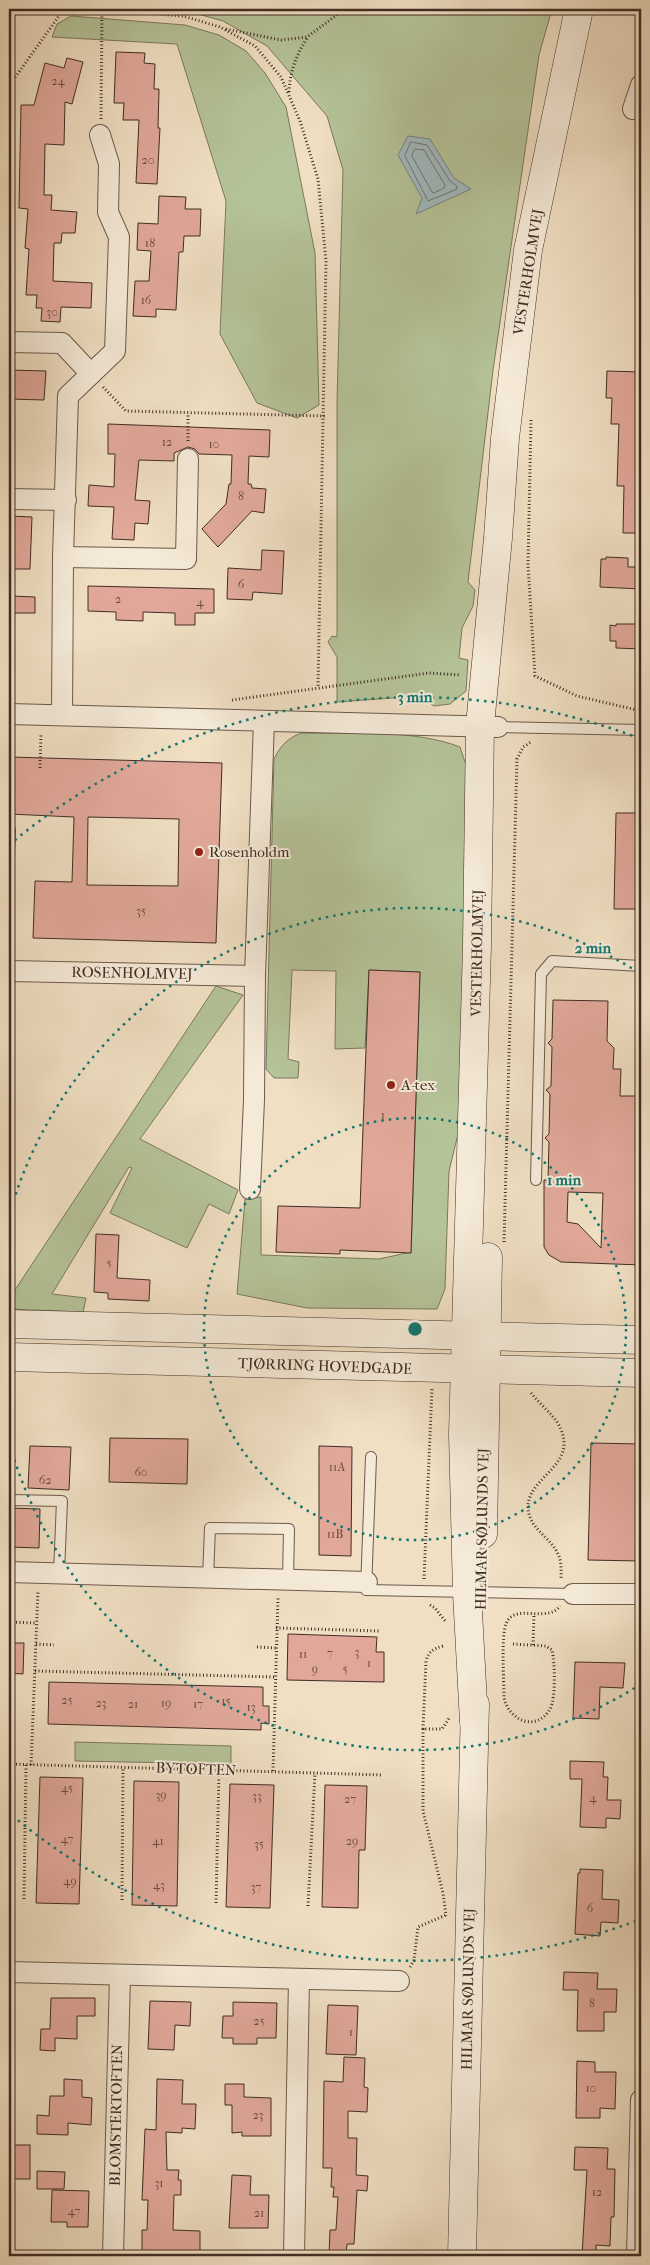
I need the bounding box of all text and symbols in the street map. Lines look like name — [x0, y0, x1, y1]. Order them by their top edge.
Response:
house number: 24 — [51, 74, 66, 88]
house number: 20 — [142, 153, 154, 167]
street label: VESTERHOLMVEJ — [509, 207, 547, 337]
house number: 18 — [145, 236, 155, 250]
house number: 16 — [141, 293, 152, 307]
house number: 30 — [46, 305, 58, 319]
house number: 12 — [162, 435, 172, 449]
house number: 10 — [209, 437, 219, 451]
house number: 8 — [238, 489, 244, 503]
house number: 6 — [238, 577, 245, 591]
house number: 2 — [115, 592, 121, 606]
house number: 4 — [196, 595, 204, 609]
text: 3 min — [398, 688, 433, 706]
place label: Rosenholdm — [209, 843, 290, 861]
marker: Rosenholdm — [193, 846, 205, 858]
street label: VESTERHOLMVEJ — [467, 889, 487, 1018]
house number: 35 — [136, 904, 146, 918]
text: 2 min — [575, 939, 612, 957]
street label: ROSENHOLMVEJ — [71, 963, 193, 983]
place label: A-tex — [400, 1076, 435, 1094]
marker: A-tex — [385, 1079, 397, 1091]
house number: 1 — [381, 1108, 385, 1122]
text: 1 min — [547, 1171, 581, 1189]
house number: 5 — [106, 1256, 112, 1270]
centre of rings — [406, 1320, 424, 1338]
street label: TJØRRING HOVEDGADE — [238, 1354, 412, 1378]
street label: HILMAR SØLUNDS VEJ — [472, 1447, 492, 1610]
house number: 11A — [329, 1460, 345, 1474]
house number: 60 — [134, 1465, 148, 1479]
house number: 62 — [39, 1473, 51, 1487]
house number: 11B — [327, 1527, 343, 1541]
house number: 3 — [355, 1645, 360, 1659]
house number: 7 — [327, 1646, 333, 1660]
house number: 11 — [299, 1647, 307, 1661]
house number: 1 — [367, 1656, 371, 1670]
house number: 9 — [312, 1662, 318, 1676]
house number: 5 — [342, 1662, 348, 1676]
house number: 25 — [61, 1693, 73, 1707]
house number: 15 — [221, 1694, 231, 1708]
house number: 23 — [95, 1696, 107, 1710]
house number: 19 — [161, 1696, 171, 1710]
house number: 21 — [128, 1697, 138, 1711]
house number: 17 — [193, 1697, 203, 1711]
house number: 13 — [246, 1700, 256, 1714]
street label: BYTOFTEN — [155, 1759, 237, 1779]
house number: 45 — [61, 1781, 73, 1795]
house number: 39 — [155, 1788, 167, 1802]
house number: 33 — [252, 1789, 262, 1803]
house number: 4 — [589, 1791, 597, 1805]
house number: 27 — [344, 1792, 356, 1806]
house number: 47 — [61, 1832, 73, 1846]
house number: 41 — [152, 1834, 164, 1848]
house number: 29 — [346, 1834, 358, 1848]
house number: 35 — [254, 1837, 264, 1851]
house number: 49 — [63, 1874, 77, 1888]
house number: 43 — [153, 1878, 165, 1892]
house number: 37 — [251, 1880, 262, 1894]
house number: 6 — [587, 1901, 594, 1915]
street label: HILMAR SØLUNDS VEJ — [458, 1907, 478, 2070]
house number: 8 — [589, 1996, 595, 2010]
house number: 25 — [253, 2014, 265, 2028]
house number: 1 — [349, 2025, 353, 2039]
street label: BLOMSTERTOFTEN — [106, 2043, 126, 2186]
house number: 10 — [586, 2081, 596, 2095]
house number: 23 — [252, 2108, 264, 2122]
house number: 31 — [154, 2176, 164, 2190]
house number: 12 — [592, 2185, 602, 2199]
house number: 47 — [68, 2204, 80, 2218]
house number: 21 — [254, 2206, 264, 2220]

